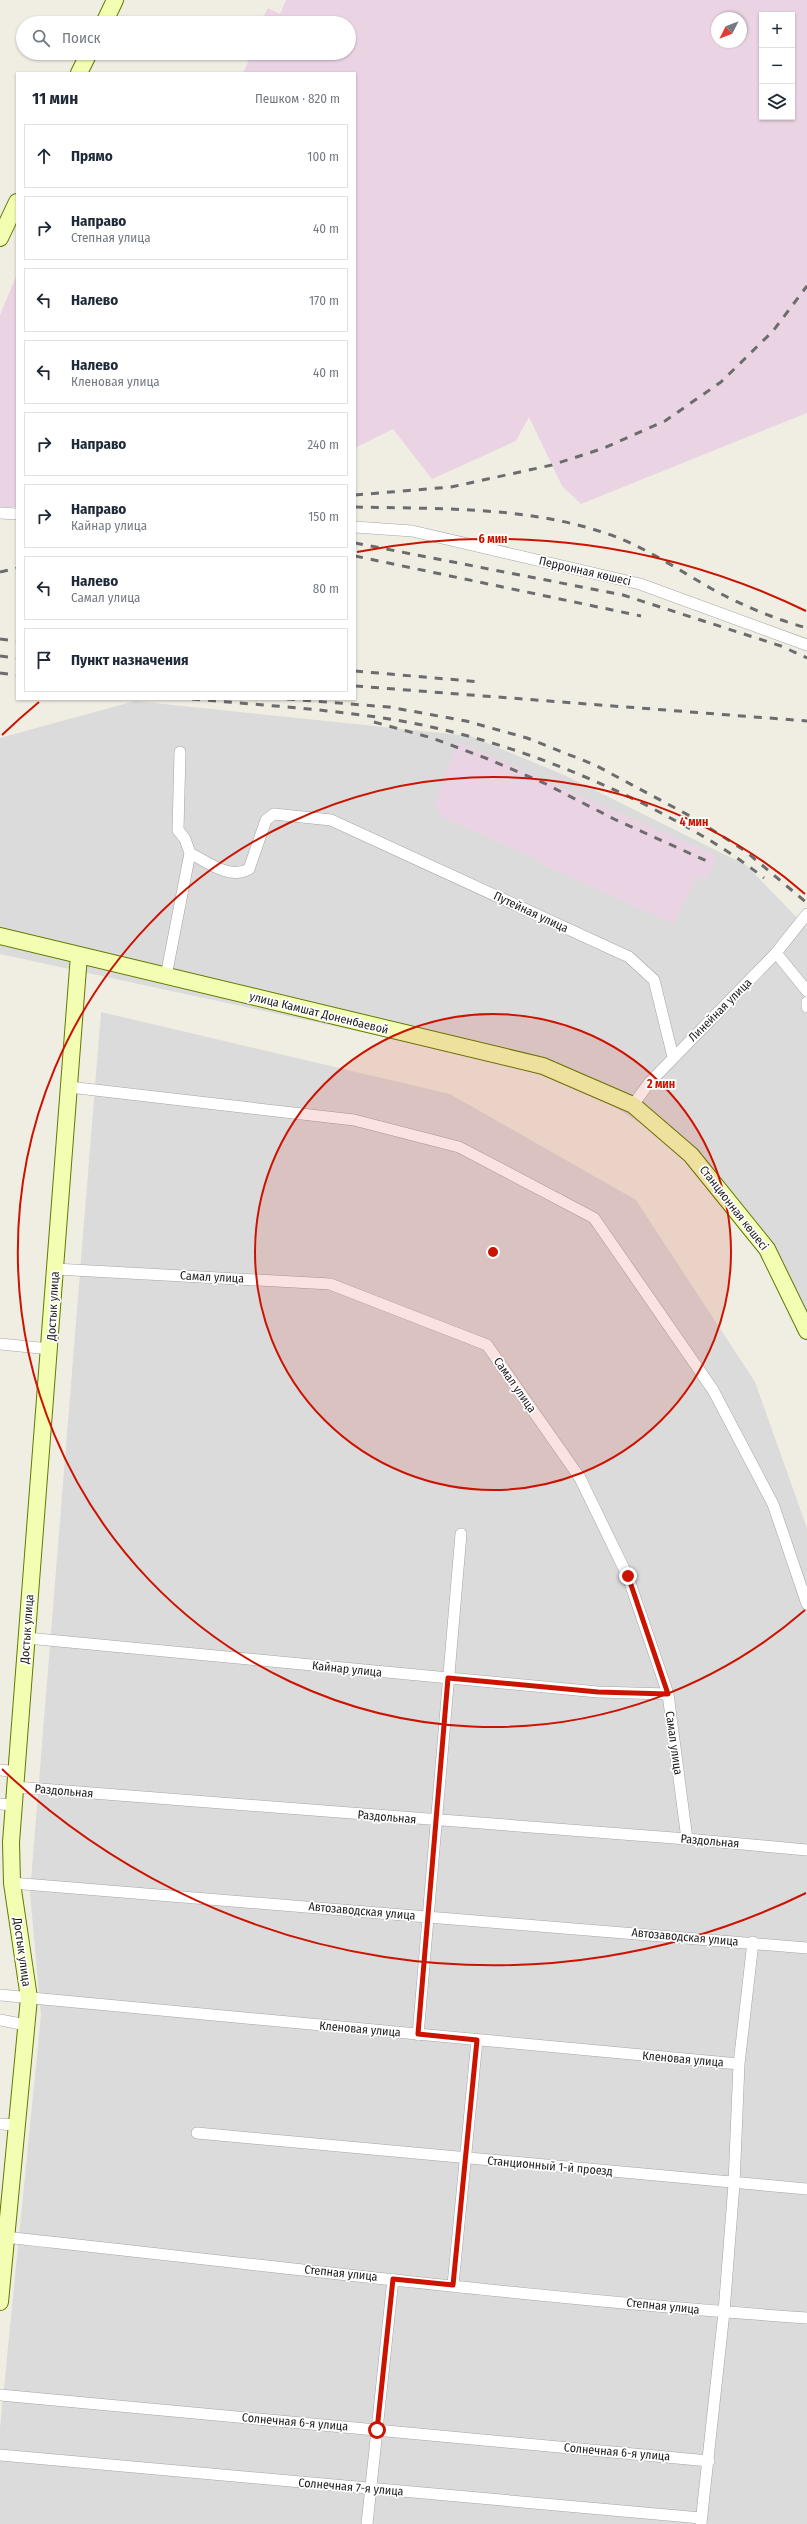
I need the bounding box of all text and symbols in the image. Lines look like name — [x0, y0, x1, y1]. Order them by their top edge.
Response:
north arrow — [711, 12, 747, 48]
map controls — [759, 12, 795, 120]
button: + — [759, 12, 795, 48]
search box — [16, 16, 356, 60]
icon: search — [30, 27, 52, 49]
text: Поиск — [62, 29, 100, 47]
button: − — [759, 48, 795, 84]
button: layers — [759, 84, 795, 120]
text: 11 мин — [32, 88, 78, 109]
text: Пешком · 820 m — [255, 91, 340, 106]
icon: ahead — [33, 145, 55, 167]
text: Прямо — [71, 147, 113, 165]
text: 100 m — [307, 149, 339, 164]
text: Направо — [71, 212, 126, 230]
icon: right — [33, 217, 55, 239]
text: 40 m — [313, 221, 339, 236]
text: Степная улица — [71, 230, 151, 245]
icon: left — [33, 289, 55, 311]
text: Налево — [71, 291, 118, 309]
text: 170 m — [309, 293, 339, 308]
text: Налево — [71, 356, 118, 374]
icon: left — [33, 361, 55, 383]
text: 40 m — [313, 365, 339, 380]
text: Кленовая улица — [71, 374, 160, 389]
icon: right — [33, 433, 55, 455]
text: Направо — [71, 435, 126, 453]
text: 240 m — [307, 437, 339, 452]
text: Направо — [71, 500, 126, 518]
icon: right — [33, 505, 55, 527]
text: 150 m — [308, 509, 339, 524]
text: Кайнар улица — [71, 518, 147, 533]
text: 6 мин — [479, 532, 507, 546]
street label: Перронная көшесі — [538, 554, 632, 588]
text: Налево — [71, 572, 118, 590]
icon: left — [33, 577, 55, 599]
text: 80 m — [313, 581, 339, 596]
text: Самал улица — [71, 590, 140, 605]
icon: arrive — [33, 649, 55, 671]
text: Пункт назначения — [71, 651, 189, 669]
text: 4 мин — [680, 815, 708, 829]
street label: Путейная улица — [491, 889, 571, 935]
street label: Линейная улица — [686, 975, 755, 1044]
street label: улица Камшат Доненбаевой — [248, 989, 390, 1037]
text: 2 мин — [646, 1077, 675, 1091]
street label: Станционная көшесі — [697, 1163, 771, 1253]
centre of rings — [486, 1245, 500, 1259]
street label: Самал улица — [180, 1268, 244, 1286]
street label: Достык улица — [44, 1271, 62, 1342]
street label: Самал улица — [491, 1355, 539, 1415]
route end — [619, 1567, 637, 1585]
street label: Достык улица — [18, 1594, 36, 1665]
street label: Кайнар улица — [311, 1658, 383, 1680]
street label: Самал улица — [663, 1710, 685, 1776]
street label: Раздольная — [34, 1781, 94, 1801]
street label: Раздольная — [357, 1807, 417, 1827]
street label: Раздольная — [680, 1831, 740, 1851]
street label: Автозаводская улица — [308, 1899, 416, 1923]
street label: Достык улица — [10, 1916, 34, 1987]
street label: Автозаводская улица — [631, 1925, 739, 1949]
street label: Кленовая улица — [319, 2018, 401, 2040]
street label: Кленовая улица — [642, 2048, 724, 2070]
street label: Станционный 1-й проезд — [487, 2154, 613, 2178]
street label: Степная улица — [304, 2262, 378, 2284]
street label: Степная улица — [626, 2295, 700, 2317]
street label: Солнечная 6-я улица — [241, 2410, 349, 2434]
route start — [368, 2421, 386, 2439]
street label: Солнечная 6-я улица — [563, 2440, 671, 2464]
street label: Солнечная 7-я улица — [298, 2475, 404, 2499]

